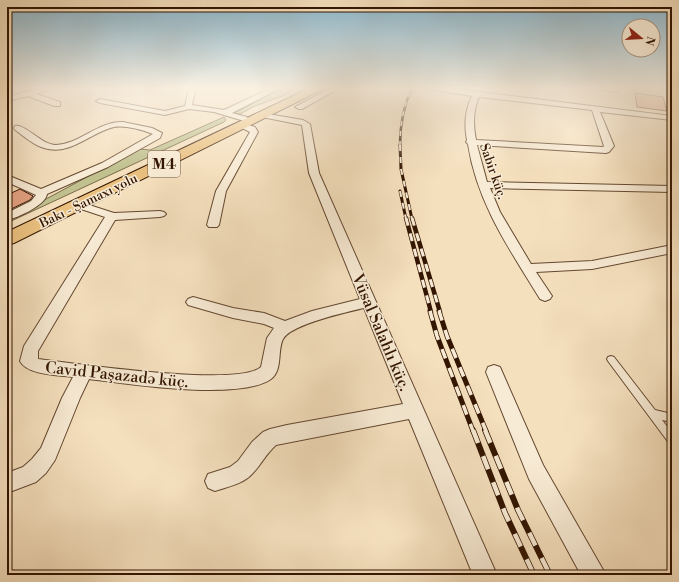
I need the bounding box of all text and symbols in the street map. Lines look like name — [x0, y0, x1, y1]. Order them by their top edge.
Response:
north arrow — [621, 18, 661, 58]
text: N — [641, 34, 658, 47]
street label: Sabir küç. — [476, 141, 510, 201]
road number: M4 — [148, 151, 180, 177]
street label: Bakı - Şamaxı yolu — [36, 170, 141, 232]
street label: Vüsal Salahlı küç. — [347, 270, 415, 394]
street label: Cavid Paşazadə küç. — [44, 358, 189, 392]

